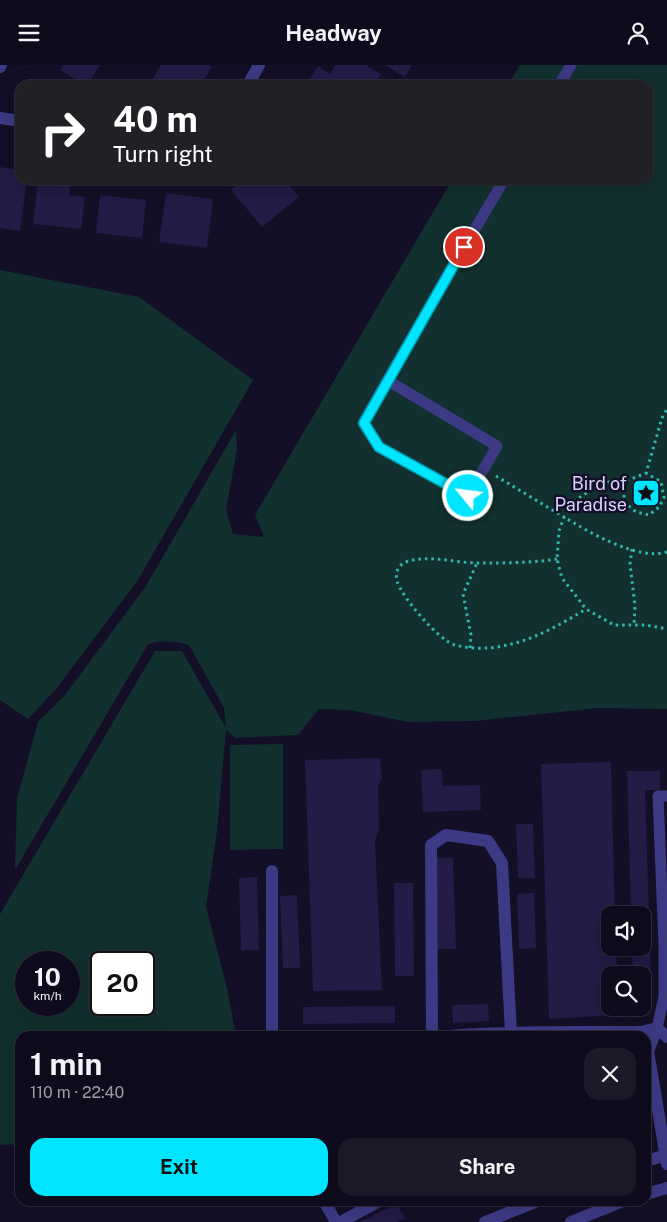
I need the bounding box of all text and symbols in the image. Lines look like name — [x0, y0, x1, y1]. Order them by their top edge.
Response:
icon: menu — [15, 19, 43, 47]
icon: person — [624, 19, 652, 47]
text: Headway — [285, 20, 382, 46]
text: 40 m — [113, 99, 198, 140]
icon: right — [30, 100, 95, 165]
text: Turn right — [113, 141, 213, 167]
pin — [443, 226, 485, 268]
icon: arrive — [450, 233, 478, 261]
position arrow — [441, 469, 493, 521]
place label: Bird of Paradise — [554, 473, 627, 515]
place icon: Bird of Paradise — [631, 478, 661, 508]
map controls — [601, 906, 651, 1016]
button: sound — [601, 906, 651, 956]
speed limit sign: 20 — [90, 951, 155, 1016]
text: 10 — [34, 962, 61, 992]
button: search — [601, 966, 651, 1016]
text: km/h — [33, 989, 62, 1003]
text: 1 min — [30, 1046, 102, 1082]
button: close — [584, 1048, 636, 1100]
text: 110 m · 22:40 — [30, 1083, 124, 1102]
button: Exit — [30, 1138, 328, 1196]
button: Share — [338, 1138, 636, 1196]

